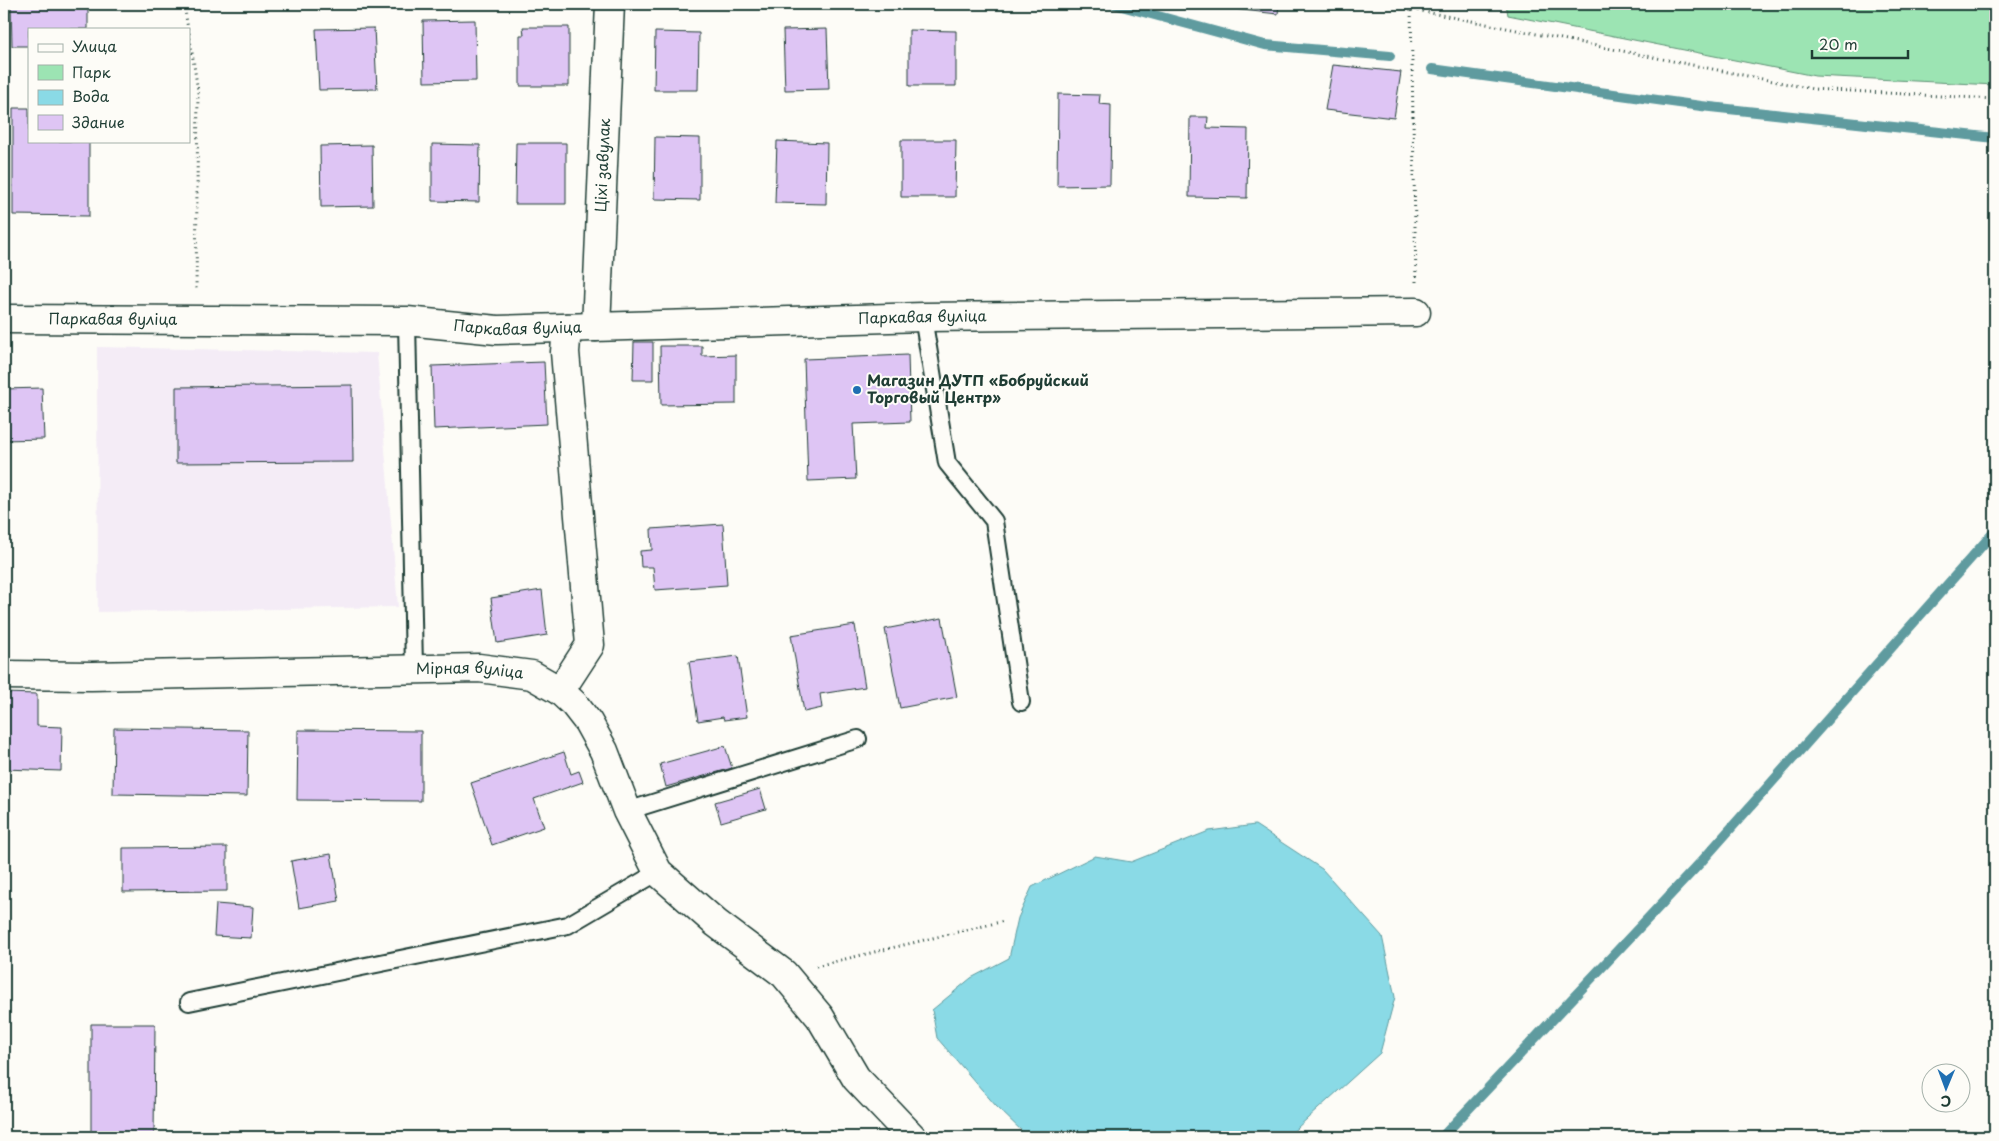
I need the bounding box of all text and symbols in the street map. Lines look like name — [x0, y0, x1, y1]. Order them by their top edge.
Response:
legend — [28, 28, 190, 142]
scale bar — [1812, 28, 1908, 60]
text: 20 m — [1819, 32, 1858, 55]
text: Улица — [72, 34, 117, 57]
text: Парк — [72, 60, 111, 83]
text: Вода — [72, 84, 110, 107]
text: Здание — [72, 110, 125, 133]
street label: Ціхі завулак — [588, 118, 615, 213]
street label: Паркавая вуліца — [858, 303, 988, 329]
street label: Паркавая вуліца — [49, 306, 178, 330]
street label: Паркавая вуліца — [452, 313, 583, 340]
place label: Магазин ДУТП «Бобруйский Торговый Центр» — [867, 368, 1089, 408]
marker: Магазин ДУТП «Бобруйский Торговый Центр» — [851, 384, 863, 396]
street label: Мірная вуліца — [416, 655, 526, 684]
north arrow — [1922, 1064, 1972, 1114]
text: С — [1940, 1091, 1951, 1112]

